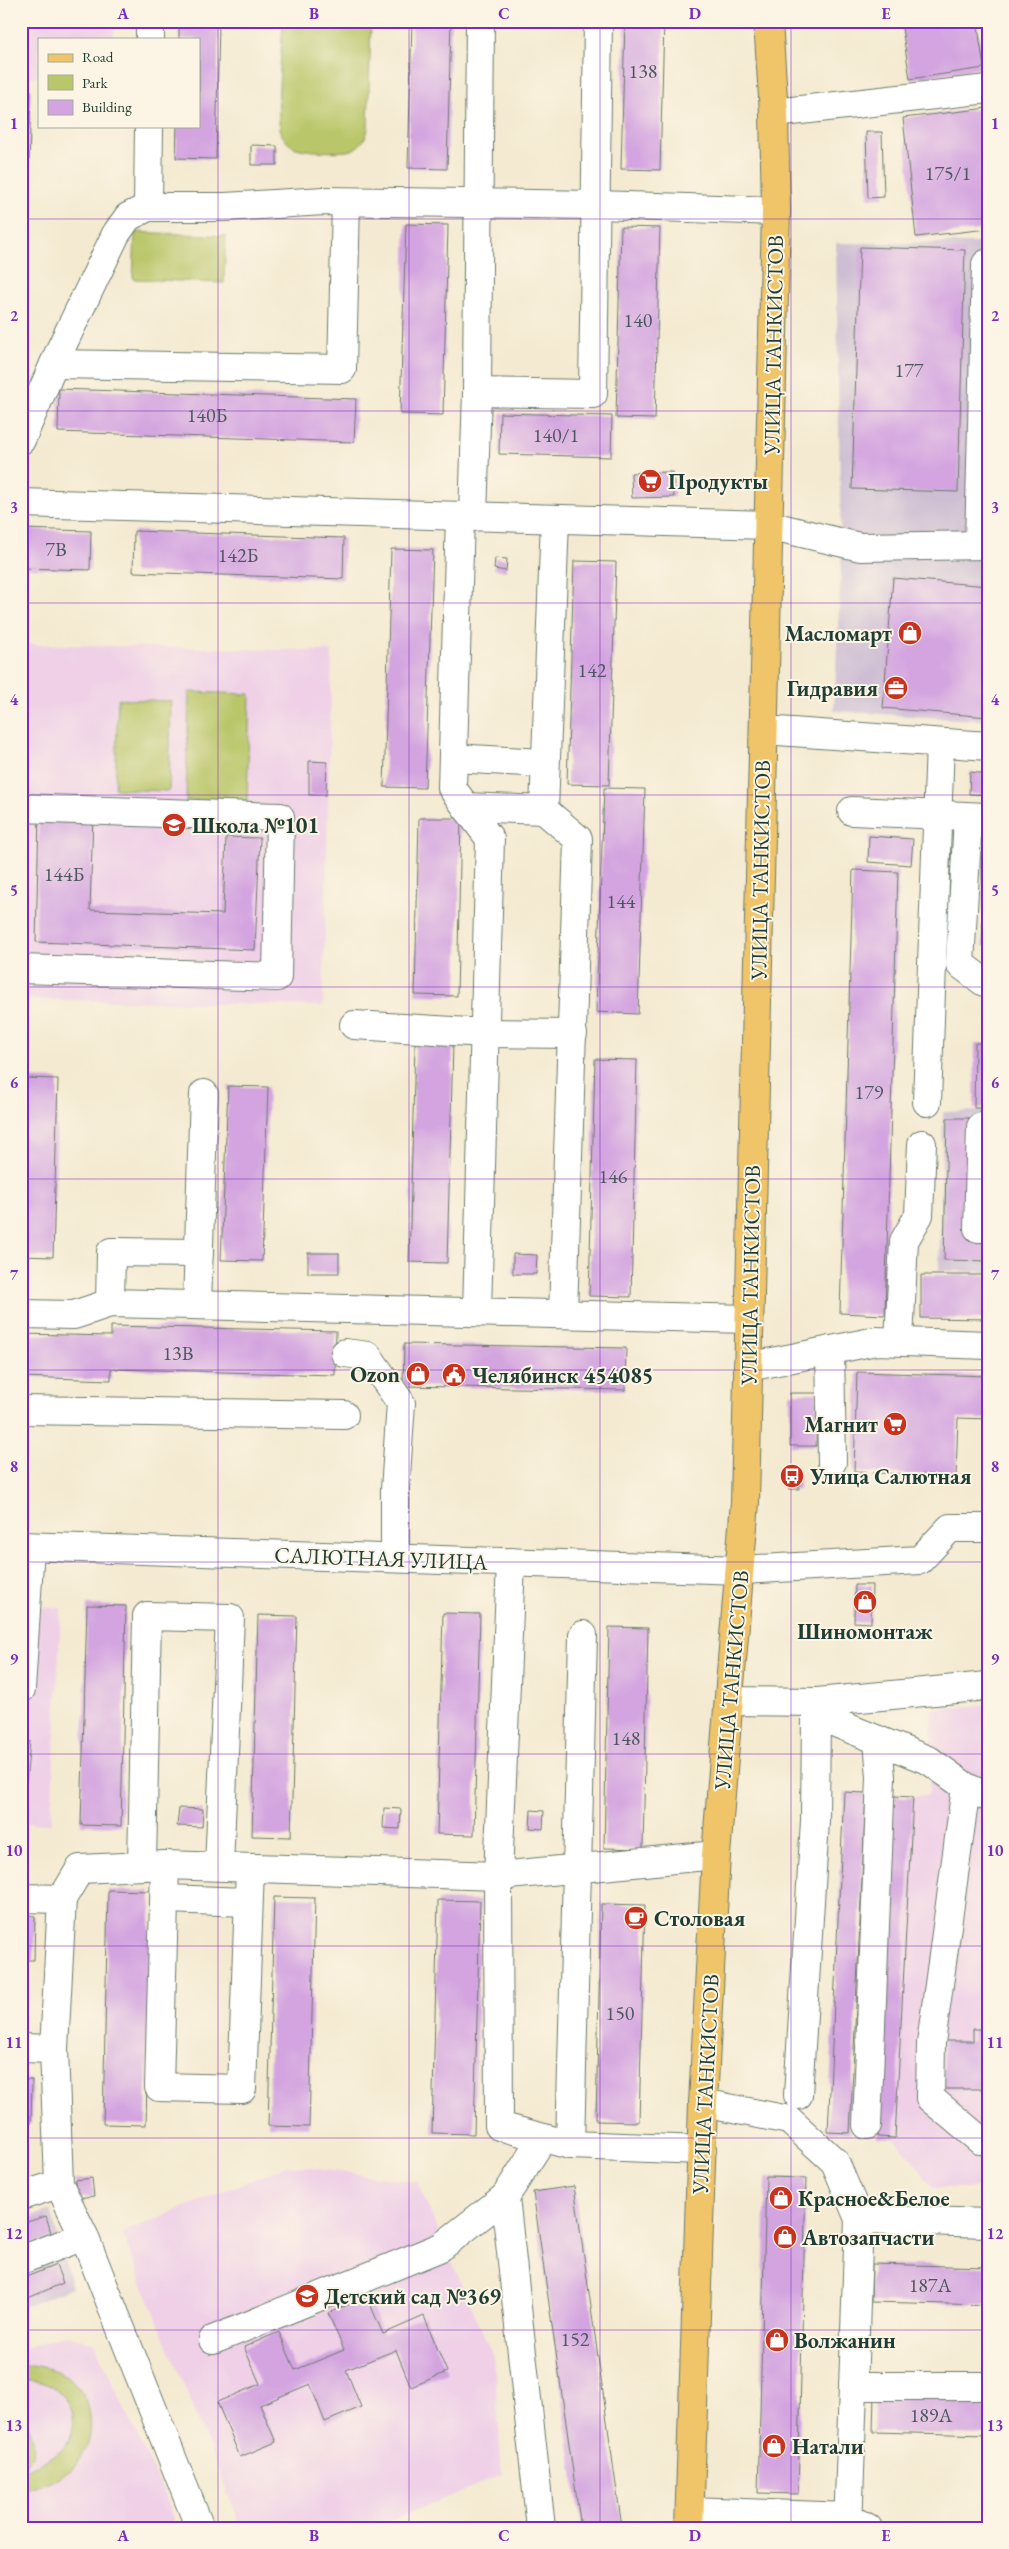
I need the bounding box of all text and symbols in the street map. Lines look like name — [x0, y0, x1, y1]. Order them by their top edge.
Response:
text: A — [116, 3, 129, 24]
text: B — [309, 3, 319, 24]
text: C — [498, 3, 510, 24]
text: D — [689, 3, 701, 24]
text: E — [881, 3, 891, 24]
legend — [38, 38, 200, 128]
text: Road — [82, 47, 114, 66]
house number: 138 — [629, 58, 657, 84]
text: Park — [82, 73, 109, 92]
text: Building — [82, 97, 132, 116]
text: 1 — [10, 113, 18, 134]
text: 1 — [991, 113, 999, 134]
house number: 175/1 — [925, 160, 971, 186]
street label: УЛИЦА ТАНКИСТОВ — [757, 235, 790, 456]
text: 2 — [10, 305, 19, 326]
text: 2 — [991, 305, 1000, 326]
house number: 140 — [624, 307, 653, 333]
house number: 177 — [895, 357, 924, 383]
house number: 140Б — [187, 402, 228, 428]
house number: 140/1 — [533, 422, 579, 448]
place label: Продукты — [668, 467, 768, 496]
supermarket icon: Продукты — [637, 468, 663, 494]
text: 3 — [10, 497, 18, 518]
text: 3 — [991, 497, 999, 518]
house number: 7В — [45, 536, 67, 562]
house number: 142Б — [218, 542, 259, 568]
place label: Масломарт — [784, 619, 892, 648]
shop icon: Масломарт — [897, 620, 923, 646]
house number: 142 — [578, 657, 607, 683]
place label: Гидравия — [787, 674, 878, 703]
office icon: Гидравия — [883, 675, 909, 701]
text: 4 — [10, 689, 19, 710]
text: 4 — [991, 689, 1000, 710]
street label: УЛИЦА ТАНКИСТОВ — [744, 760, 777, 981]
place label: Школа №101 — [192, 811, 319, 840]
school or university icon: Школа №101 — [161, 812, 187, 838]
house number: 144Б — [44, 861, 85, 887]
text: 5 — [10, 880, 18, 901]
text: 5 — [991, 880, 999, 901]
house number: 144 — [607, 888, 636, 914]
text: 6 — [10, 1072, 19, 1093]
text: 6 — [991, 1072, 1000, 1093]
house number: 179 — [855, 1079, 884, 1105]
house number: 146 — [599, 1163, 628, 1189]
street label: УЛИЦА ТАНКИСТОВ — [734, 1165, 767, 1386]
text: 7 — [10, 1264, 19, 1285]
text: 7 — [991, 1264, 1000, 1285]
house number: 13В — [163, 1340, 193, 1366]
place label: Ozon — [350, 1360, 401, 1389]
shop icon: Ozon — [405, 1361, 431, 1387]
place label: Челябинск 454085 — [472, 1361, 653, 1390]
public building icon: Челябинск 454085 — [441, 1362, 467, 1388]
place label: Магнит — [804, 1410, 878, 1439]
supermarket icon: Магнит — [882, 1411, 908, 1437]
text: 8 — [10, 1456, 18, 1477]
text: 8 — [991, 1456, 999, 1477]
place label: Улица Салютная — [809, 1462, 972, 1491]
bus stop icon: Улица Салютная — [779, 1463, 805, 1489]
street label: САЛЮТНАЯ УЛИЦА — [274, 1540, 489, 1577]
street label: УЛИЦА ТАНКИСТОВ — [707, 1569, 756, 1792]
shop icon: Шиномонтаж — [852, 1589, 878, 1615]
place label: Шиномонтаж — [797, 1617, 933, 1646]
text: 9 — [10, 1648, 19, 1669]
text: 9 — [991, 1648, 1000, 1669]
house number: 148 — [612, 1725, 640, 1751]
text: 10 — [6, 1840, 23, 1861]
text: 10 — [987, 1840, 1004, 1861]
place label: Столовая — [654, 1904, 745, 1933]
cafe icon: Столовая — [623, 1905, 649, 1931]
street label: УЛИЦА ТАНКИСТОВ — [685, 1973, 726, 2196]
house number: 150 — [606, 2000, 635, 2026]
text: 11 — [6, 2032, 22, 2053]
text: 11 — [987, 2032, 1003, 2053]
place label: Красное&Белое — [798, 2184, 950, 2213]
shop icon: Красное&Белое — [768, 2185, 794, 2211]
text: 12 — [6, 2223, 23, 2244]
place label: Автозапчасти — [801, 2223, 934, 2252]
text: 12 — [987, 2223, 1004, 2244]
shop icon: Автозапчасти — [772, 2224, 798, 2250]
house number: 187А — [909, 2272, 951, 2298]
place label: Детский сад №369 — [324, 2282, 501, 2311]
school or university icon: Детский сад №369 — [294, 2283, 320, 2309]
house number: 152 — [561, 2326, 590, 2352]
place label: Волжанин — [794, 2326, 896, 2355]
shop icon: Волжанин — [764, 2327, 790, 2353]
house number: 189А — [910, 2402, 952, 2428]
text: 13 — [6, 2415, 22, 2436]
text: 13 — [987, 2415, 1003, 2436]
place label: Натали — [792, 2432, 864, 2461]
shop icon: Натали — [761, 2433, 787, 2459]
text: A — [116, 2525, 129, 2546]
text: B — [309, 2525, 319, 2546]
text: C — [498, 2525, 510, 2546]
text: D — [689, 2525, 701, 2546]
text: E — [881, 2525, 891, 2546]

